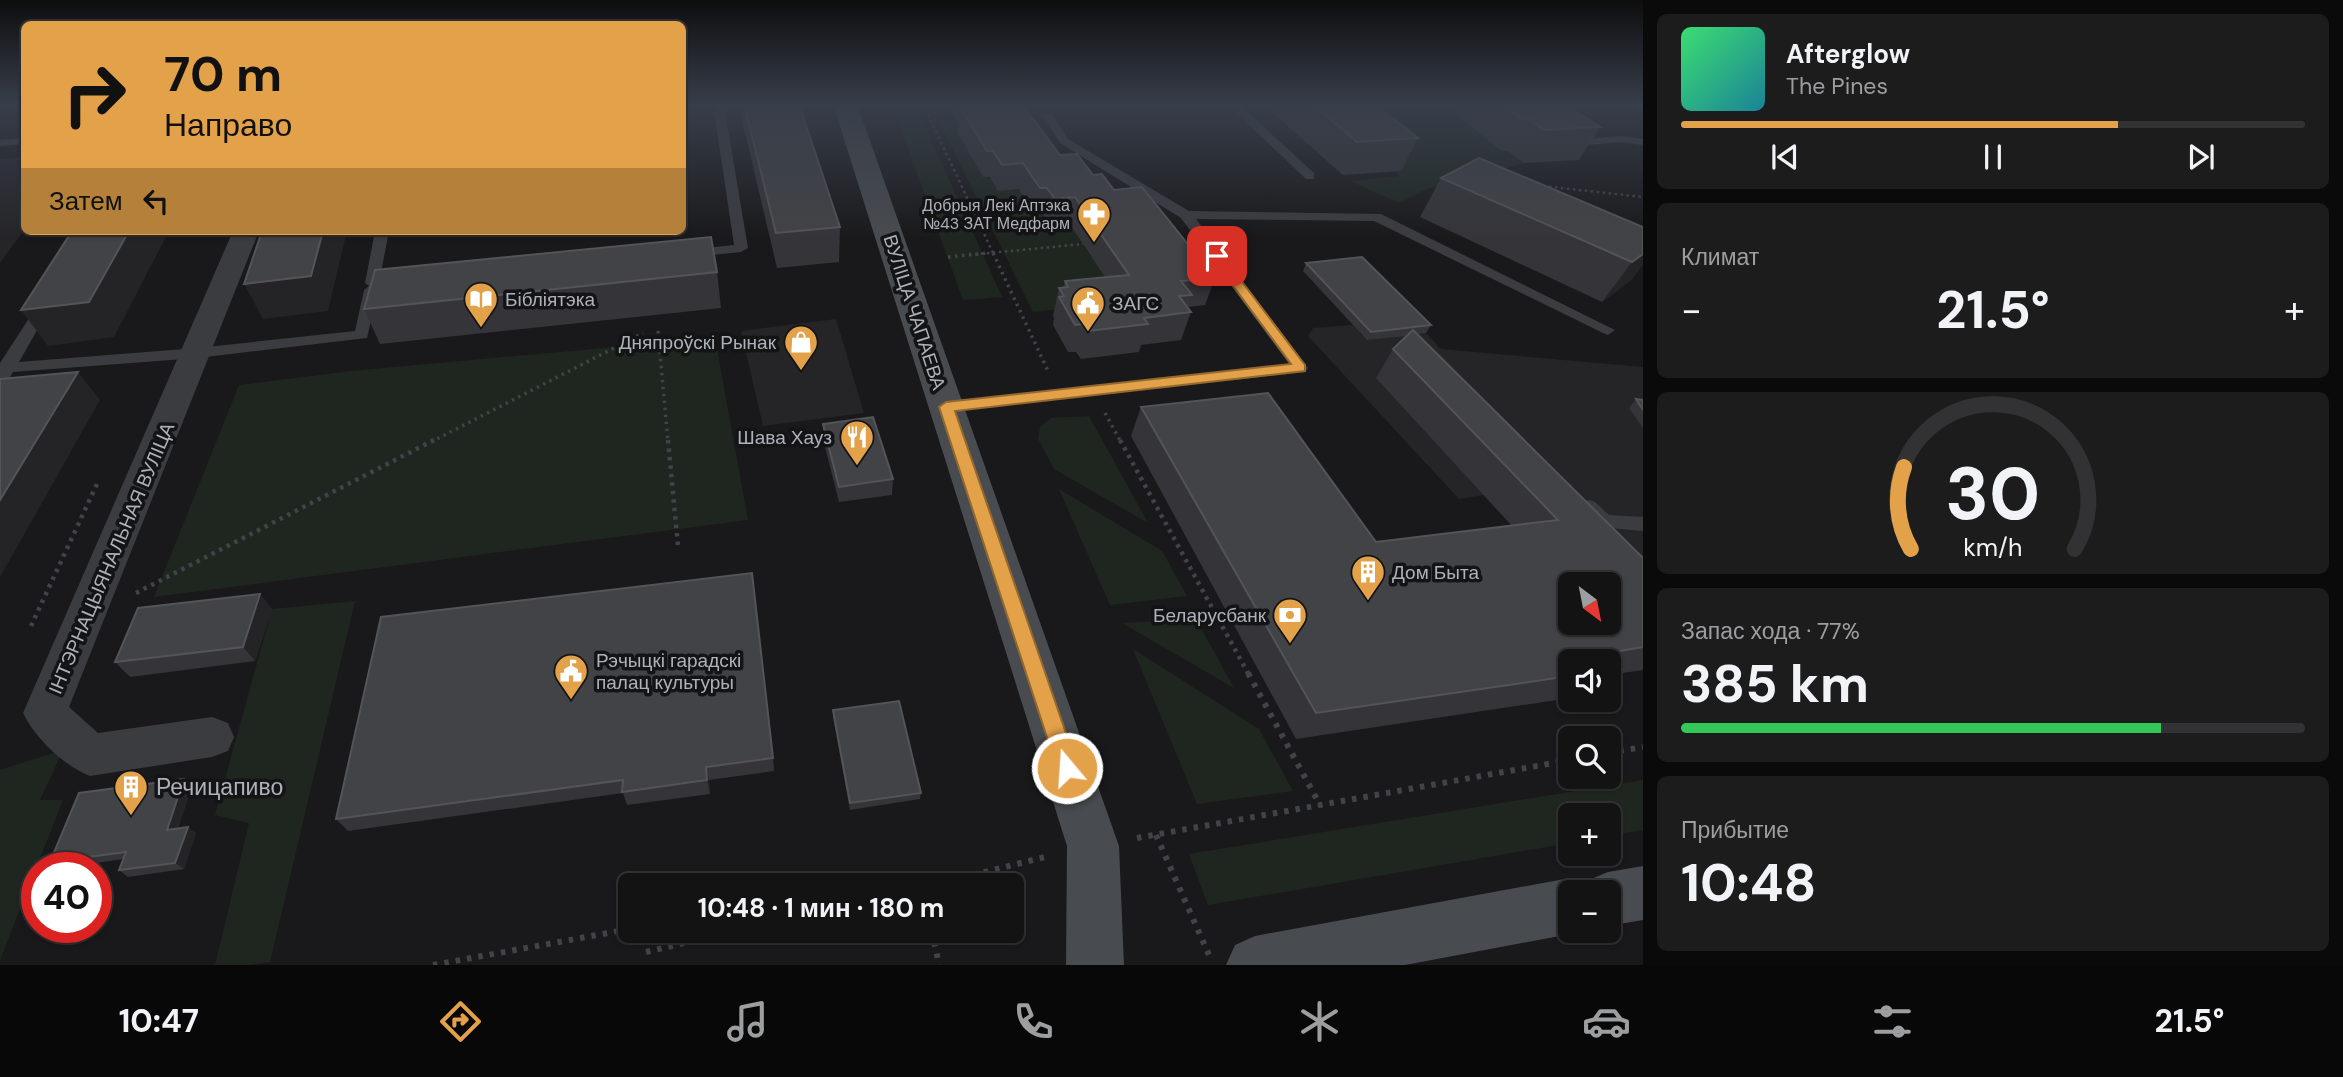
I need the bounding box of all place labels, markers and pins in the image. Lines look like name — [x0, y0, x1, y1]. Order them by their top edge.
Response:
place label: Добрыя Лекі Аптэка №43 ЗАТ Медфарм — [922, 195, 1070, 234]
pharmacy icon: Добрыя Лекі Аптэка №43 ЗАТ Медфарм — [1075, 195, 1113, 244]
pin — [1187, 226, 1247, 286]
library icon: Бібліятэка — [462, 280, 500, 329]
public building icon: ЗАГС — [1069, 284, 1107, 333]
place label: Бібліятэка — [505, 287, 595, 312]
place label: ЗАГС — [1112, 291, 1159, 316]
shop icon: Дняпроўскі Рынак — [782, 323, 820, 372]
place label: Дняпроўскі Рынак — [619, 330, 777, 355]
restaurant icon: Шава Хауз — [838, 418, 876, 467]
place label: Шава Хауз — [737, 425, 832, 450]
building icon: Дом Быта — [1349, 553, 1387, 602]
place label: Дом Быта — [1392, 560, 1479, 585]
bank icon: Беларусбанк — [1271, 596, 1309, 645]
place label: Беларусбанк — [1153, 603, 1267, 628]
place label: Рэчыцкі гарадскі палац культуры — [596, 648, 741, 695]
public building icon: Рэчыцкі гарадскі палац культуры — [552, 652, 590, 701]
building icon: Речицапиво — [112, 768, 150, 817]
place label: Речицапиво — [156, 772, 283, 802]

